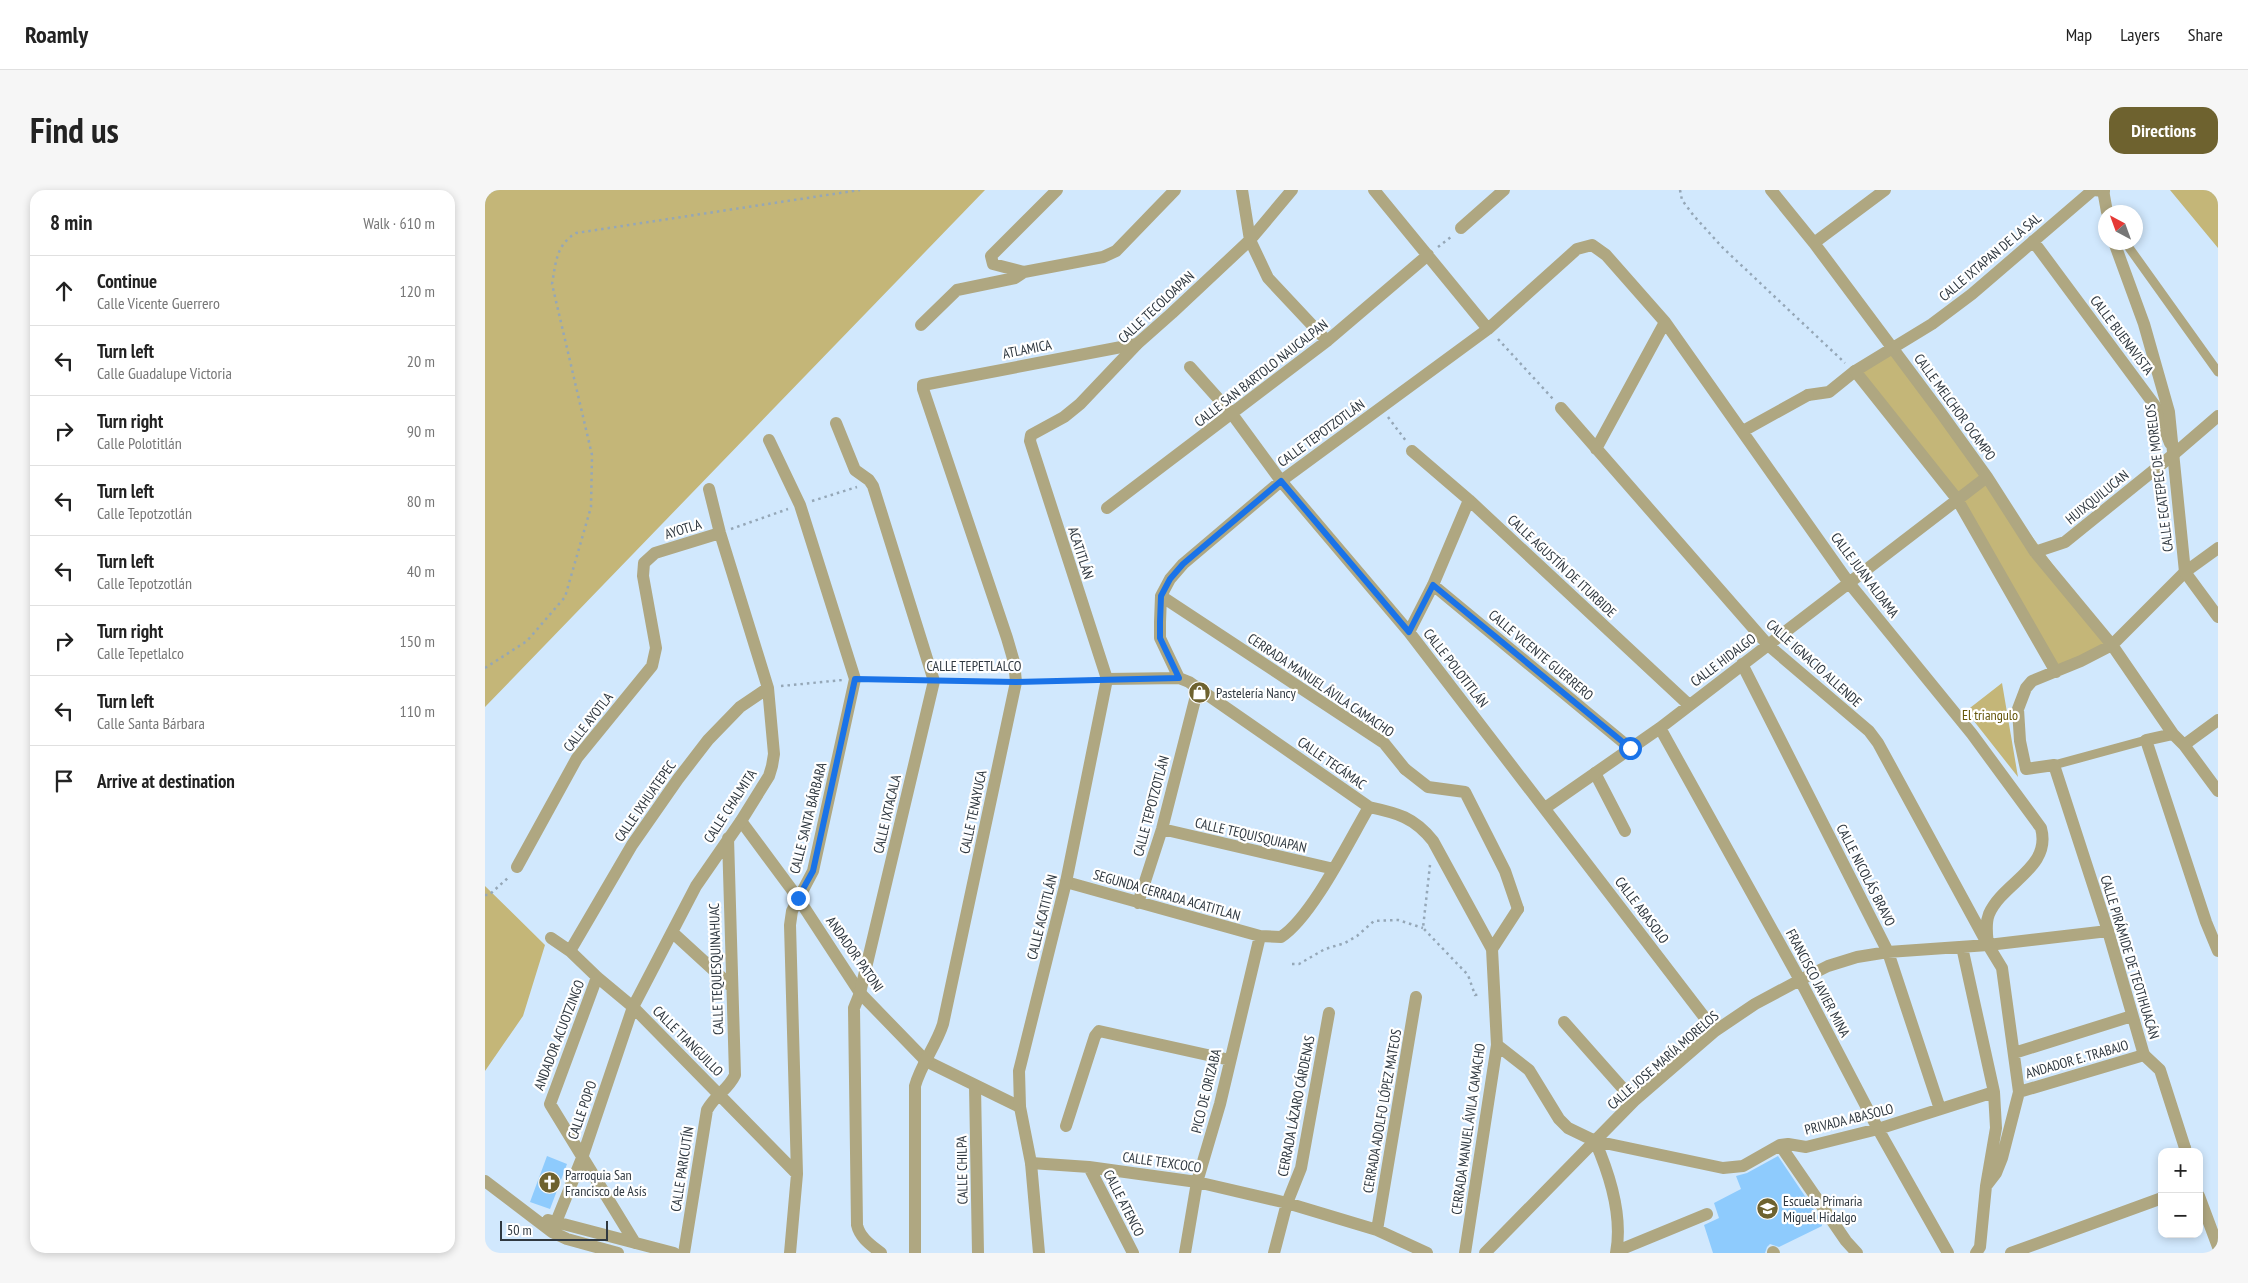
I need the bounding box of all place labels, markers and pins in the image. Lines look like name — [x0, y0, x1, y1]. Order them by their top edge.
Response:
shop icon: Pastelería Nancy — [1188, 681, 1212, 705]
place label: Pastelería Nancy — [1216, 684, 1296, 702]
place label: Parroquia San Francisco de Asís — [565, 1166, 647, 1200]
church icon: Parroquia San Francisco de Asís — [537, 1171, 561, 1195]
place label: Escuela Primaria Miguel Hidalgo — [1783, 1192, 1862, 1226]
school or university icon: Escuela Primaria Miguel Hidalgo — [1755, 1197, 1779, 1221]

